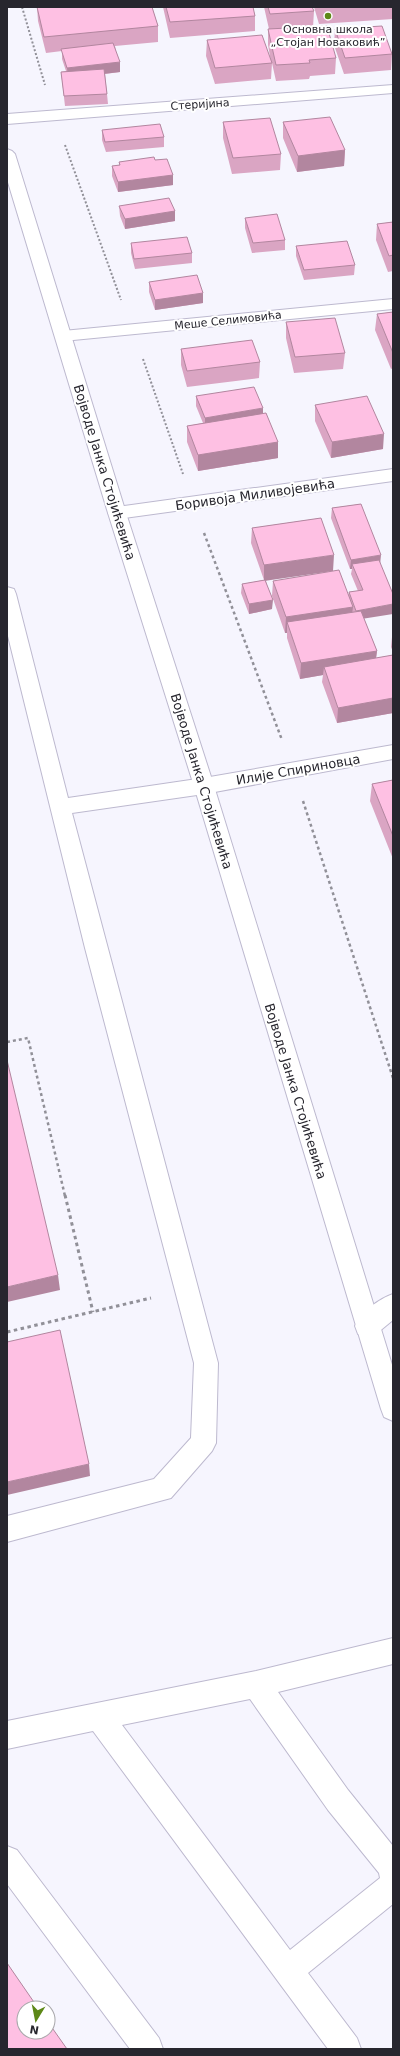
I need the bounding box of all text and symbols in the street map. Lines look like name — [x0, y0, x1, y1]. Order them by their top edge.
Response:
marker: Основна школа „Стојан Новаковић” — [323, 11, 333, 21]
place label: Основна школа „Стојан Новаковић” — [270, 23, 386, 49]
street label: Стеријина — [170, 96, 230, 113]
street label: Меше Селимовића — [174, 308, 282, 333]
street label: Војводе Јанка Стојићевића — [71, 382, 138, 562]
street label: Боривоја Миливојевића — [174, 476, 336, 513]
street label: Војводе Јанка Стојићевића — [168, 691, 235, 871]
street label: Илије Спириновца — [235, 751, 361, 788]
street label: Војводе Јанка Стојићевића — [262, 1001, 329, 1181]
north arrow — [16, 2000, 56, 2040]
text: N — [29, 2022, 40, 2037]

